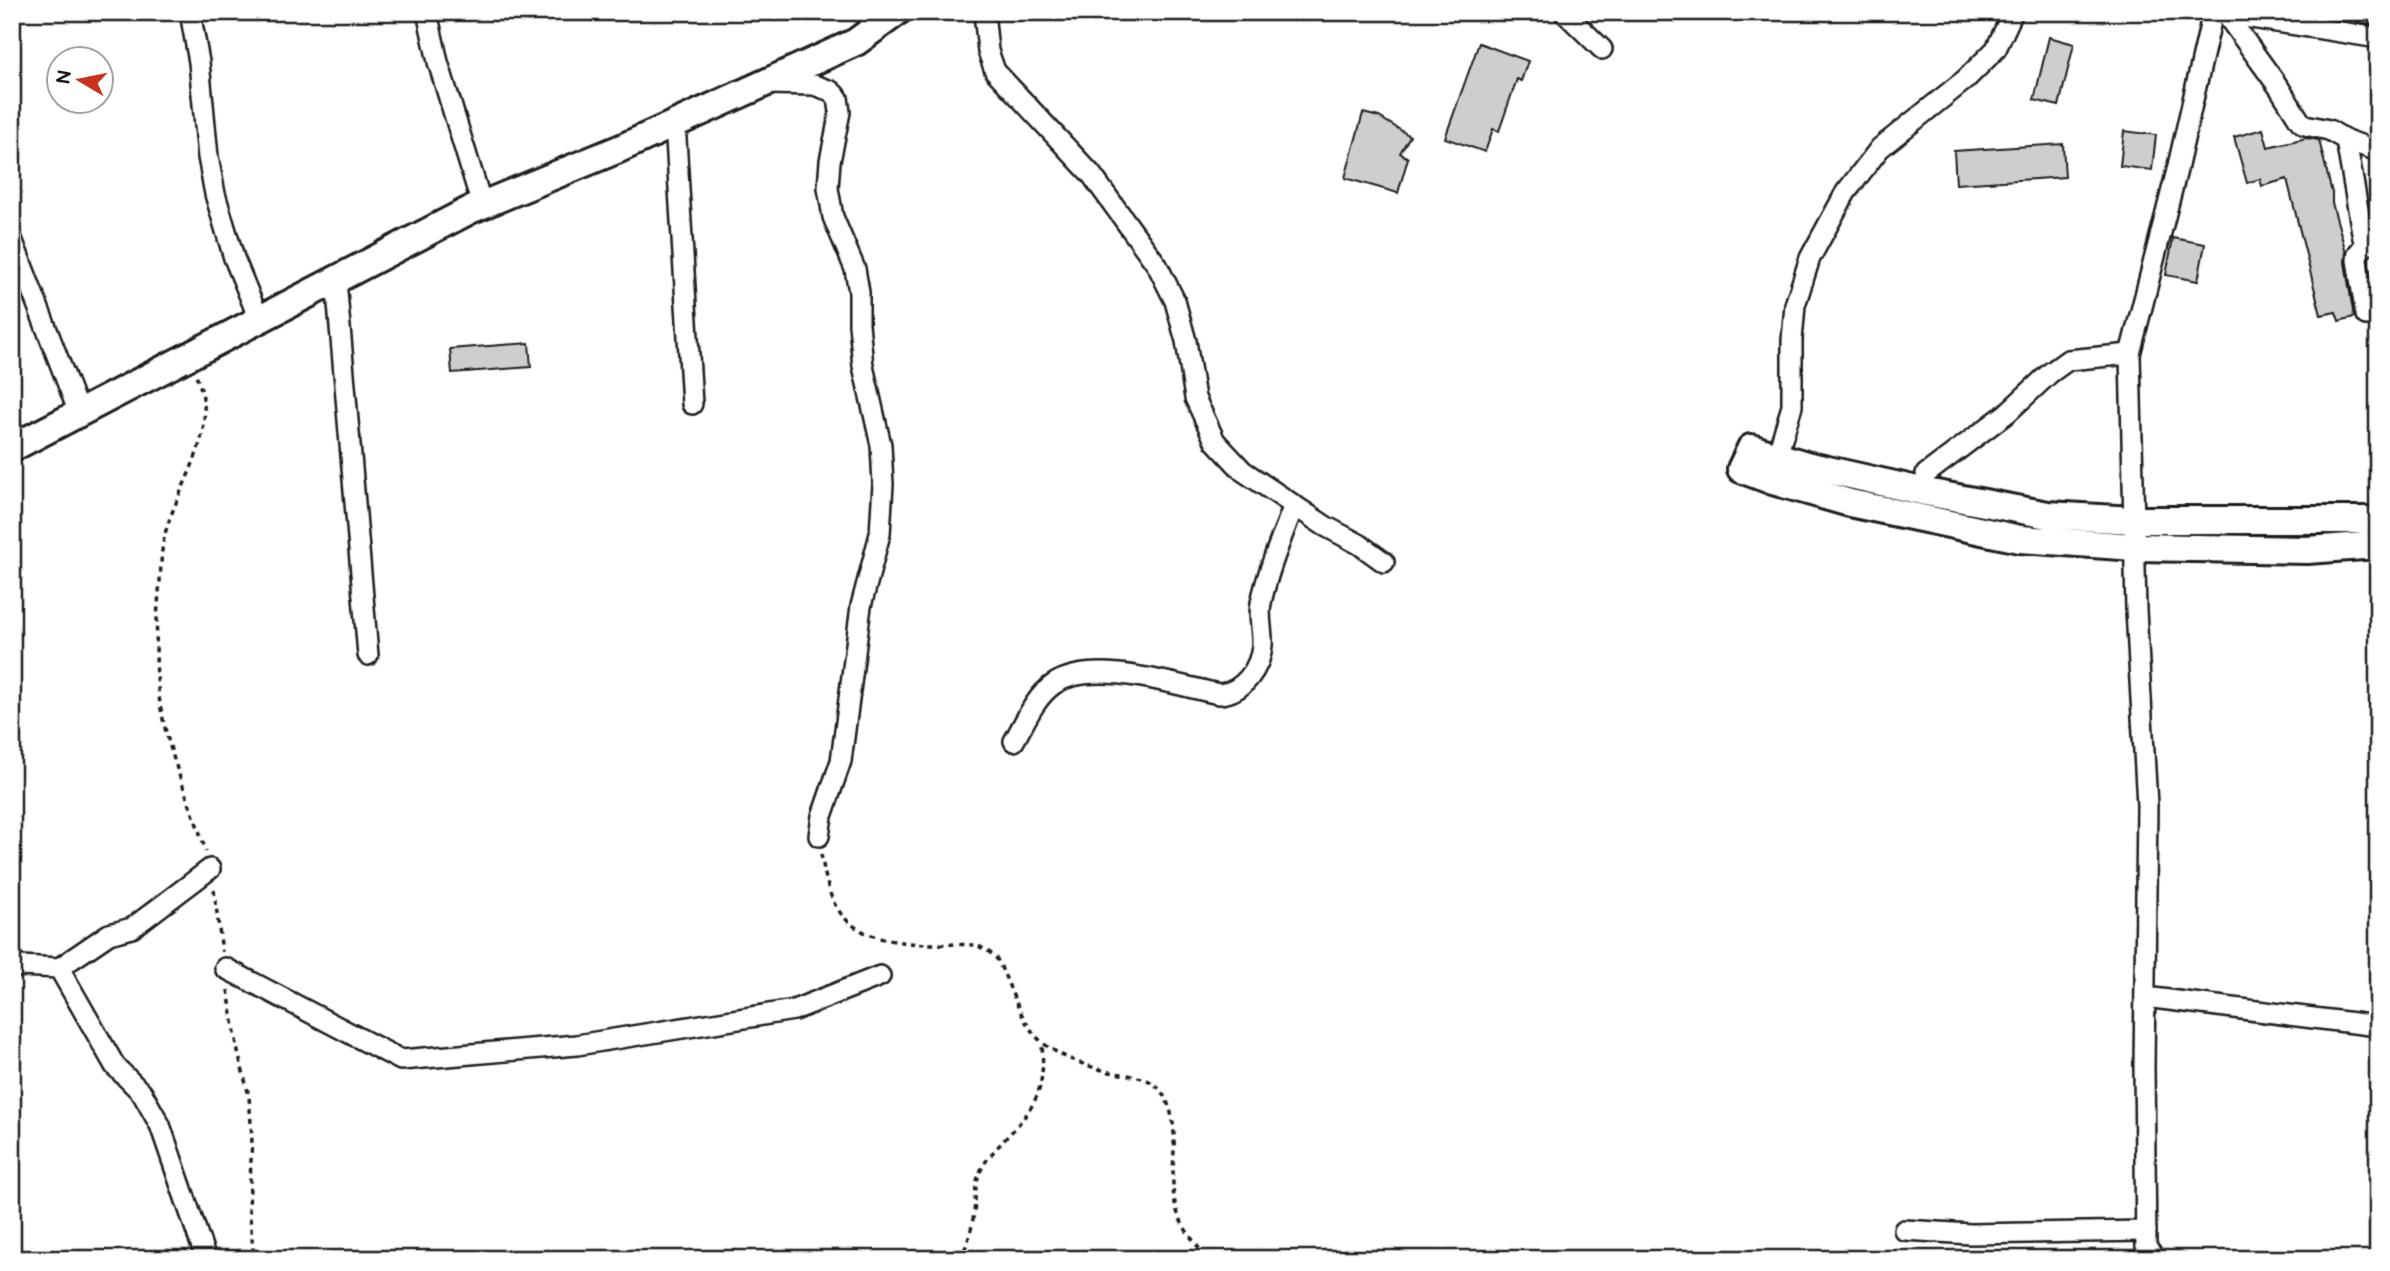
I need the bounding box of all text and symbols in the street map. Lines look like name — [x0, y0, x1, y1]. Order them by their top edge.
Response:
north arrow — [46, 46, 116, 116]
text: N — [52, 68, 77, 86]

